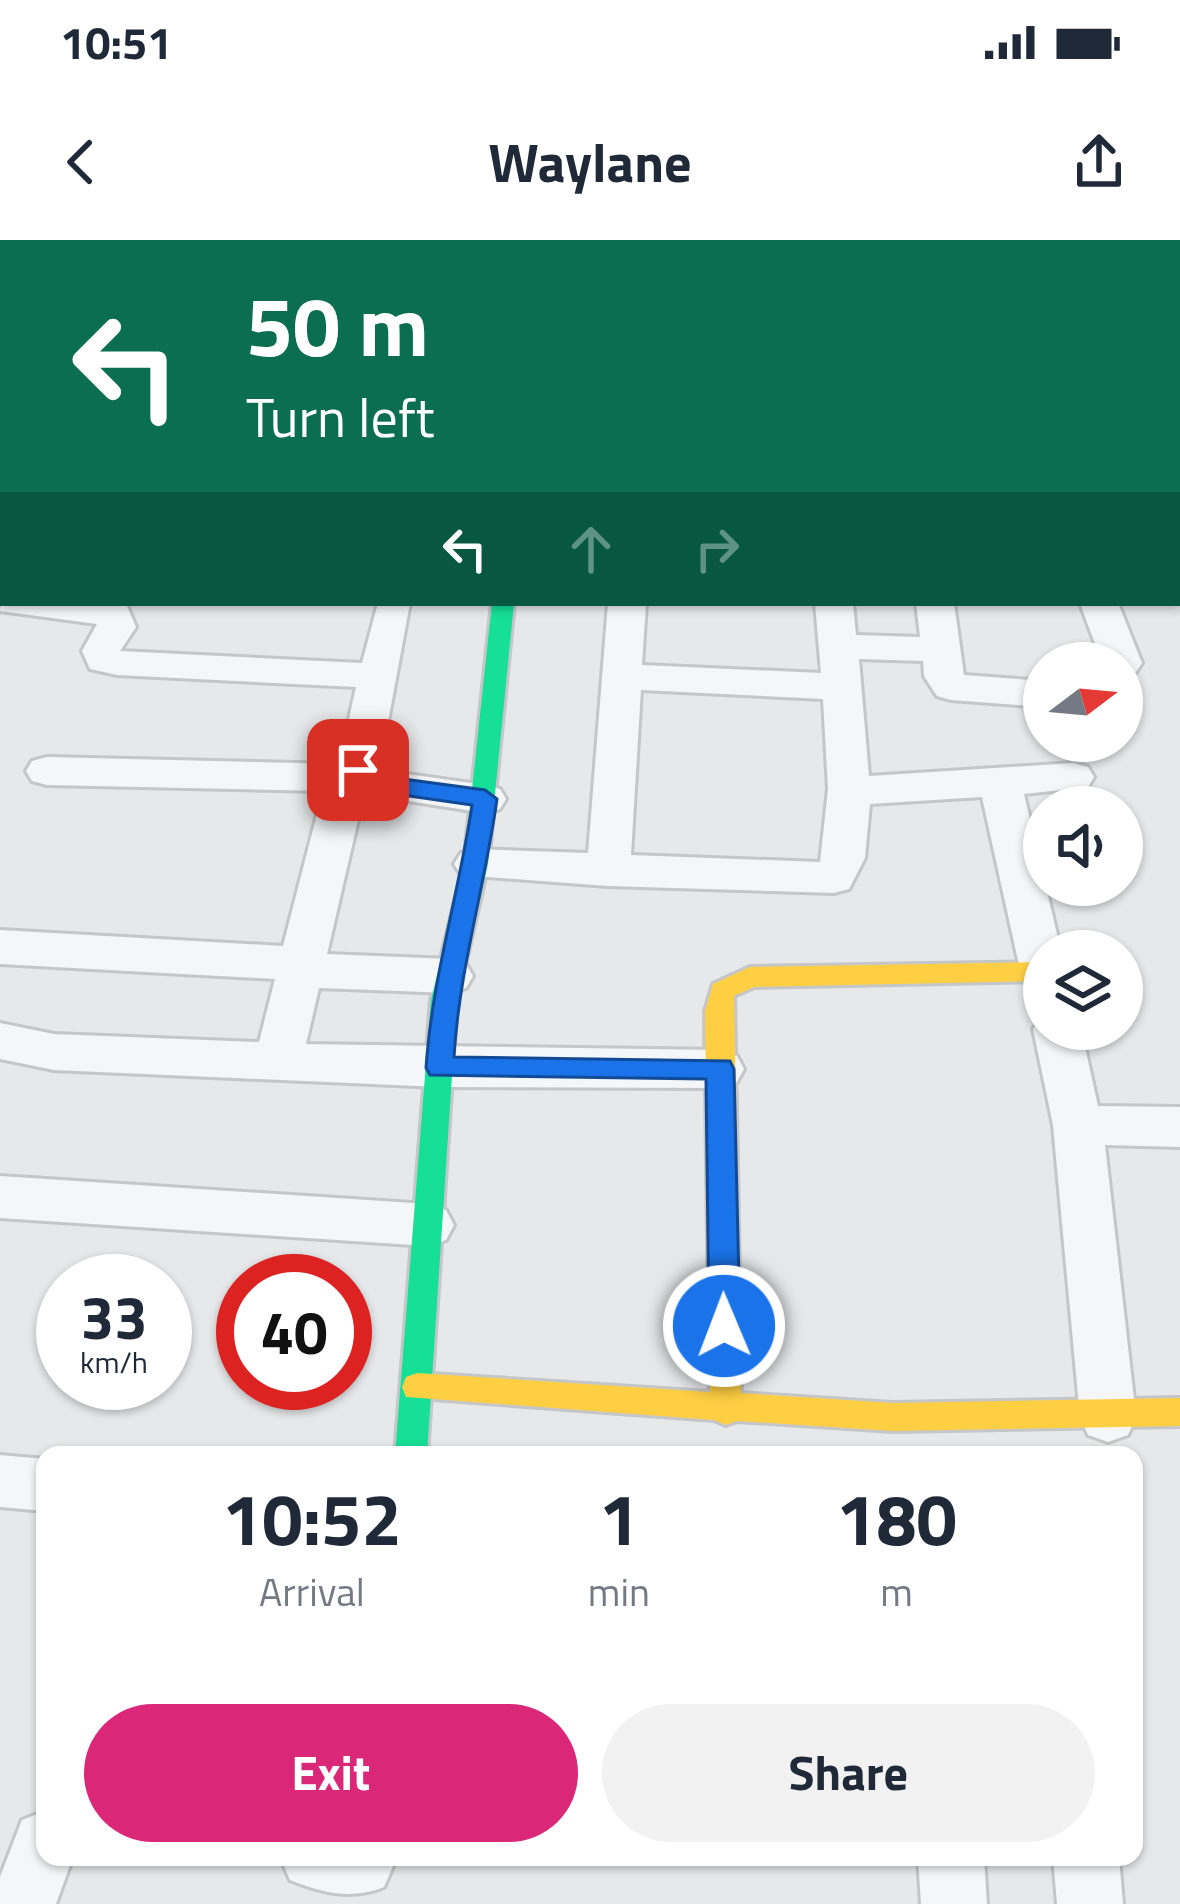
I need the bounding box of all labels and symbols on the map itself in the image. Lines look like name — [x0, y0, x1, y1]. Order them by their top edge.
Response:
north arrow — [1023, 642, 1143, 762]
pin — [307, 719, 409, 821]
speed limit sign: 40 — [216, 1254, 372, 1410]
position arrow — [661, 1263, 787, 1389]

